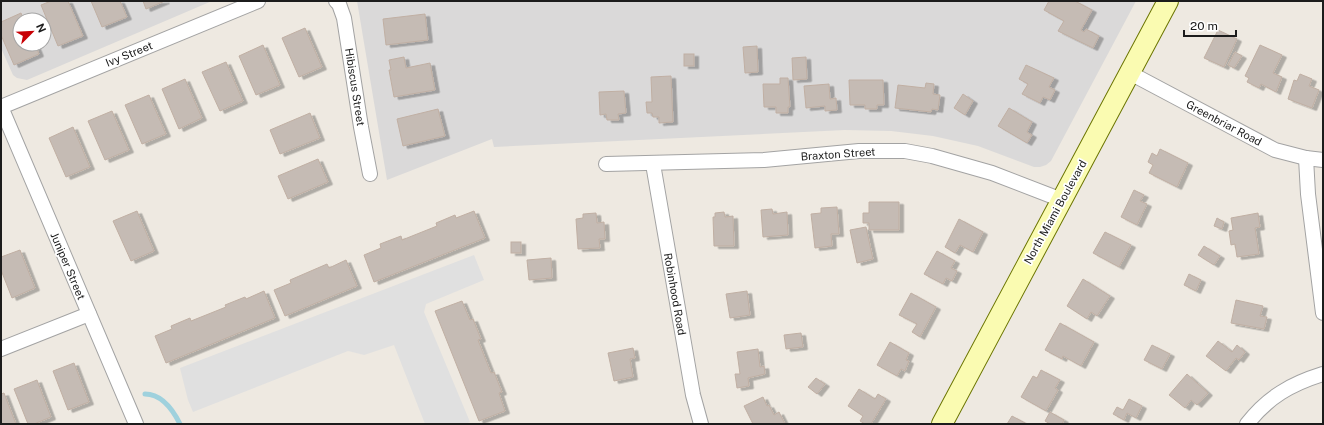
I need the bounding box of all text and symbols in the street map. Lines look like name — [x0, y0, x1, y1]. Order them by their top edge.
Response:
north arrow — [12, 12, 52, 52]
scale bar — [1184, 12, 1236, 38]
text: 20 m — [1190, 19, 1218, 33]
text: N — [34, 22, 48, 34]
street label: Ivy Street — [104, 39, 154, 69]
street label: Hibiscus Street — [343, 47, 367, 127]
street label: Greenbriar Road — [1184, 98, 1264, 148]
street label: Braxton Street — [800, 145, 876, 163]
street label: North Miami Boulevard — [1021, 158, 1089, 266]
street label: Juniper Street — [48, 231, 88, 301]
street label: Robinhood Road — [662, 252, 688, 336]

